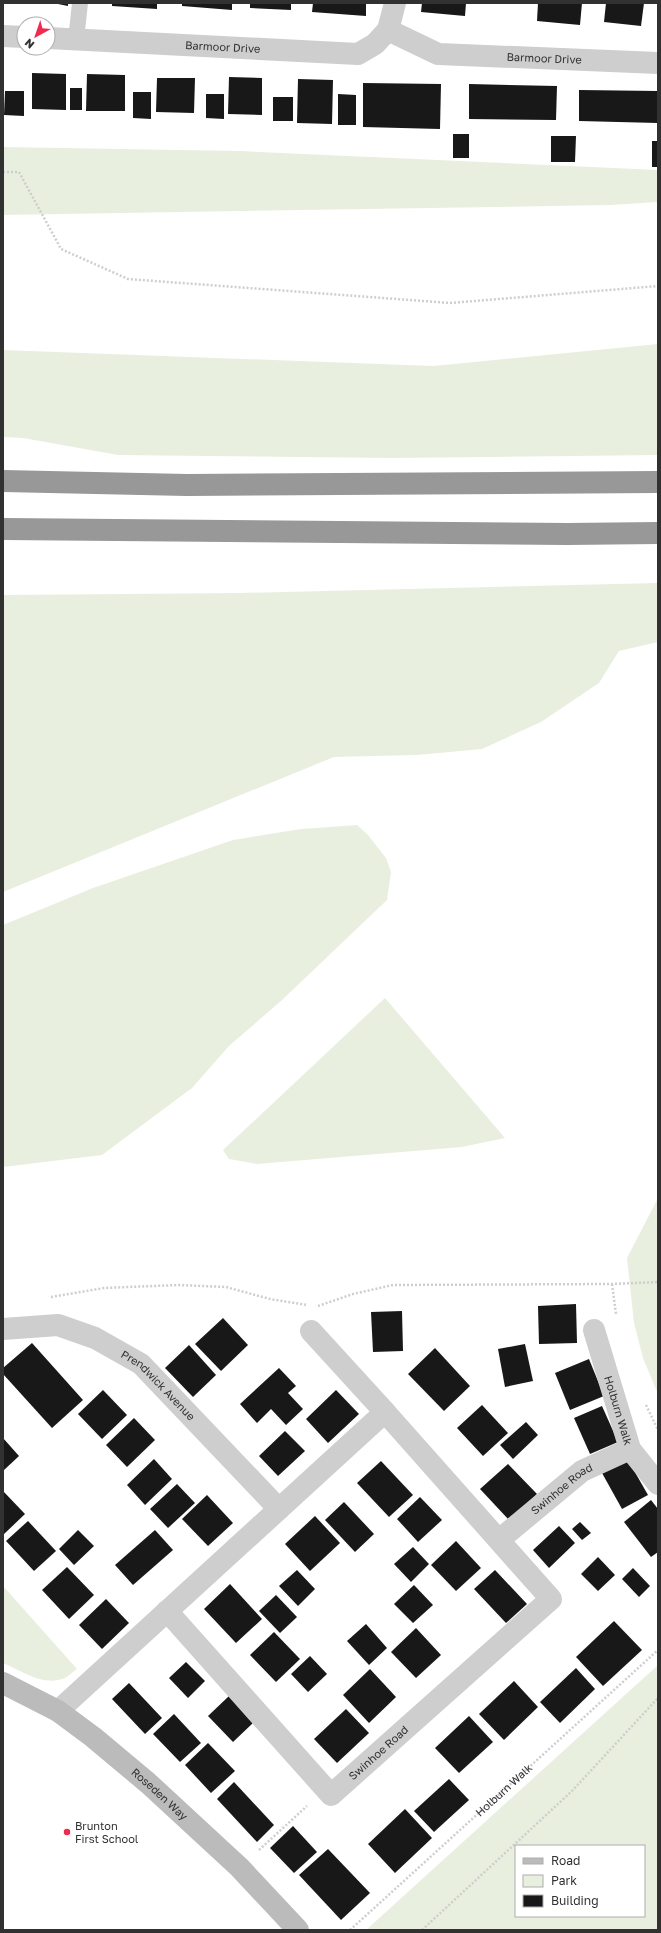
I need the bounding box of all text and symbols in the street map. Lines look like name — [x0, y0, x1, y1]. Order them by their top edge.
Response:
north arrow — [16, 16, 56, 56]
text: N — [22, 36, 37, 52]
street label: Barmoor Drive — [185, 38, 261, 55]
street label: Barmoor Drive — [506, 50, 582, 66]
street label: Prendwick Avenue — [119, 1347, 198, 1423]
street label: Holburn Walk — [602, 1374, 635, 1447]
street label: Swinhoe Road — [528, 1460, 594, 1517]
street label: Swinhoe Road — [346, 1723, 410, 1782]
street label: Holburn Walk — [473, 1761, 535, 1819]
street label: Roseden Way — [129, 1765, 191, 1822]
place label: Brunton First School — [75, 1819, 139, 1845]
marker: Brunton First School — [62, 1827, 72, 1837]
legend — [515, 1845, 645, 1917]
text: Road — [551, 1853, 580, 1868]
text: Park — [551, 1873, 577, 1888]
text: Building — [551, 1893, 599, 1908]

